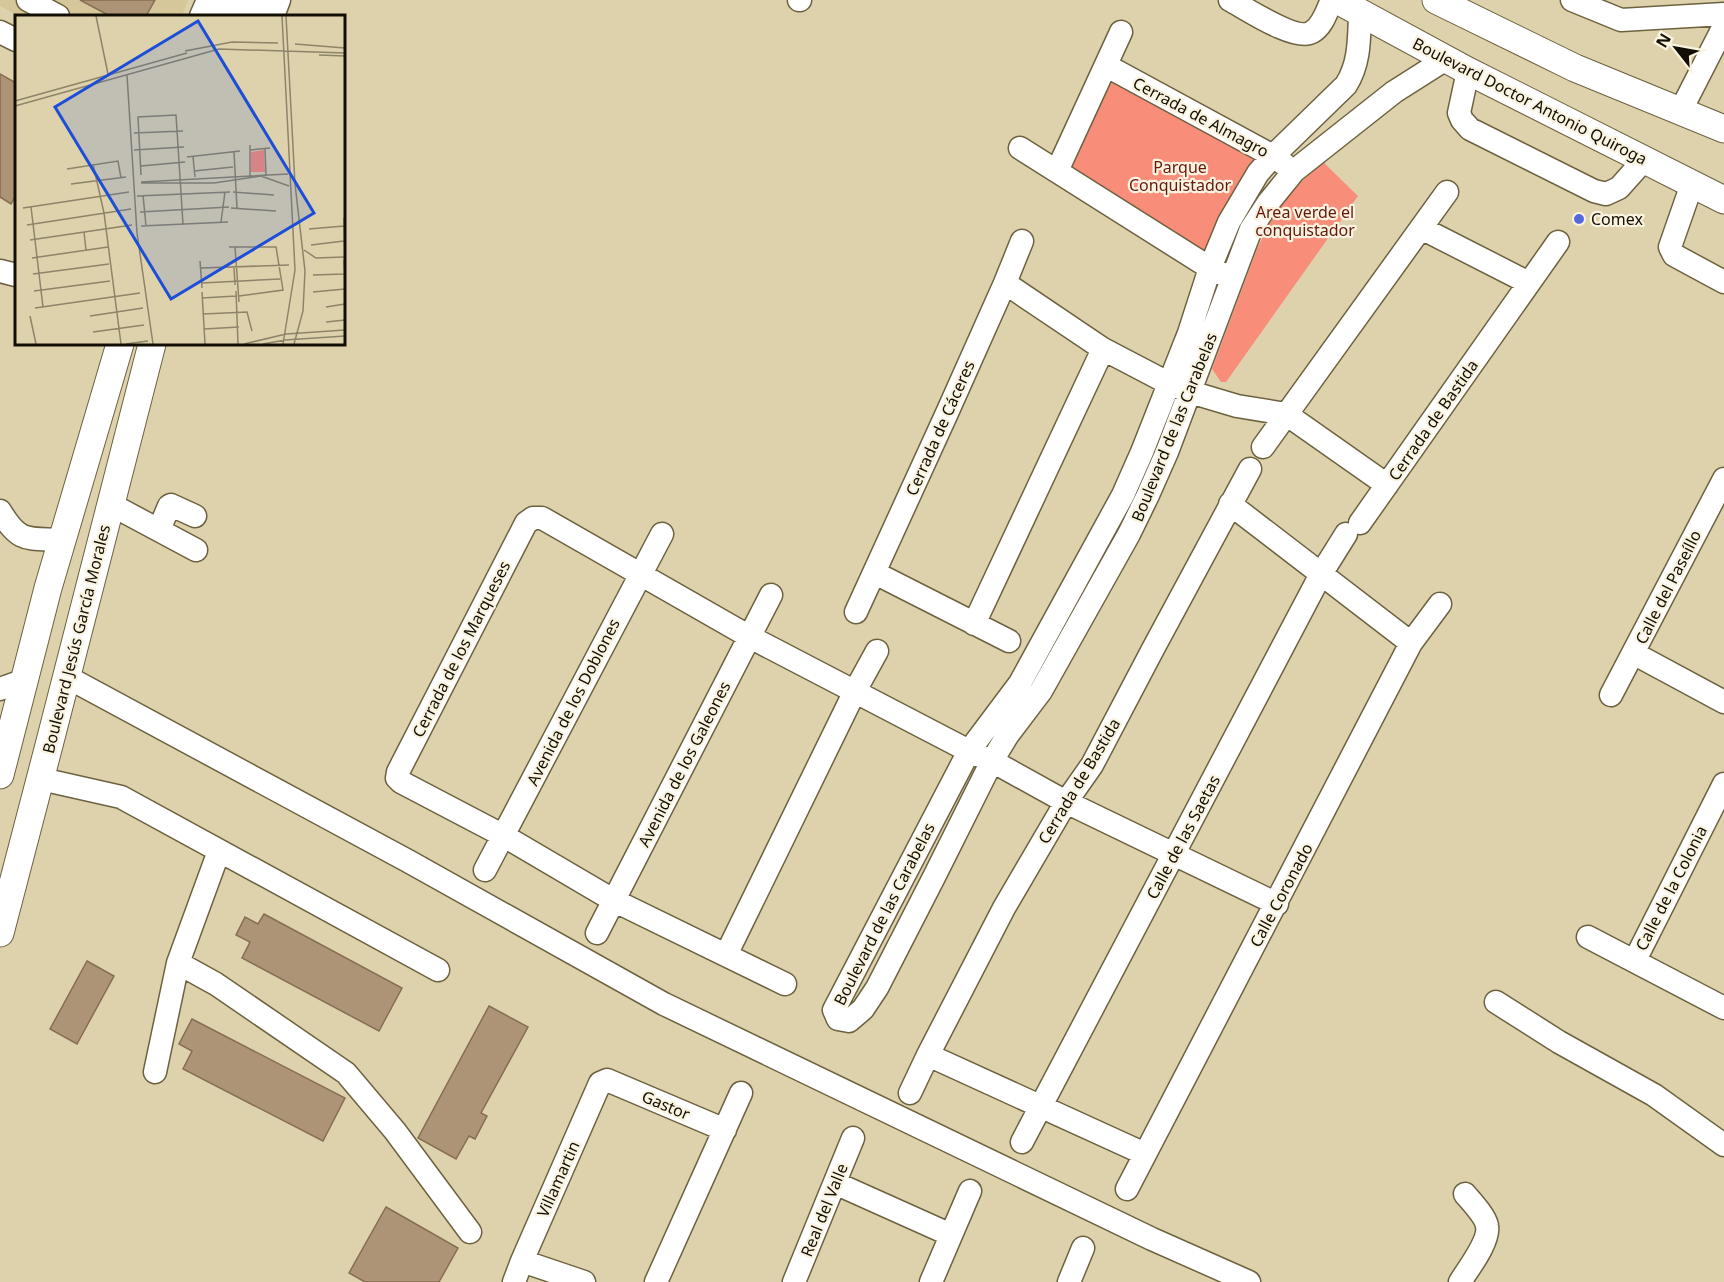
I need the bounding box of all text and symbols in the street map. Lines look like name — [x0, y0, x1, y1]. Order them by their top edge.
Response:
inset map — [15, 15, 345, 345]
north arrow — [1646, 18, 1706, 78]
text: N — [1650, 29, 1676, 52]
street label: Boulevard Doctor Antonio Quiroga — [1409, 32, 1651, 170]
street label: Cerrada de Almagro — [1129, 72, 1273, 162]
park label: Parque Conquistador — [1129, 156, 1231, 196]
park label: Area verde el conquistador — [1255, 201, 1355, 241]
place label: Comex — [1591, 208, 1643, 230]
marker: Comex — [1572, 212, 1586, 226]
street label: Boulevard de las Carabelas — [1126, 329, 1222, 525]
street label: Cerrada de Bastida — [1383, 355, 1483, 485]
street label: Cerrada de Cáceres — [900, 357, 980, 499]
street label: Boulevard Jesús García Morales — [37, 522, 115, 756]
street label: Calle del Paseíllo — [1630, 526, 1706, 648]
street label: Cerrada de los Marqueses — [407, 557, 515, 741]
street label: Avenida de los Doblones — [521, 615, 625, 789]
street label: Avenida de los Galeones — [633, 677, 735, 851]
street label: Cerrada de Bastida — [1033, 714, 1125, 848]
street label: Calle de las Saetas — [1141, 771, 1225, 903]
street label: Boulevard de las Carabelas — [828, 819, 940, 1009]
street label: Calle de la Colonia — [1630, 822, 1712, 954]
street label: Calle Coronado — [1244, 839, 1318, 951]
street label: Gastor — [639, 1085, 694, 1125]
street label: Villamartin — [531, 1137, 585, 1221]
street label: Real del Valle — [795, 1160, 853, 1260]

